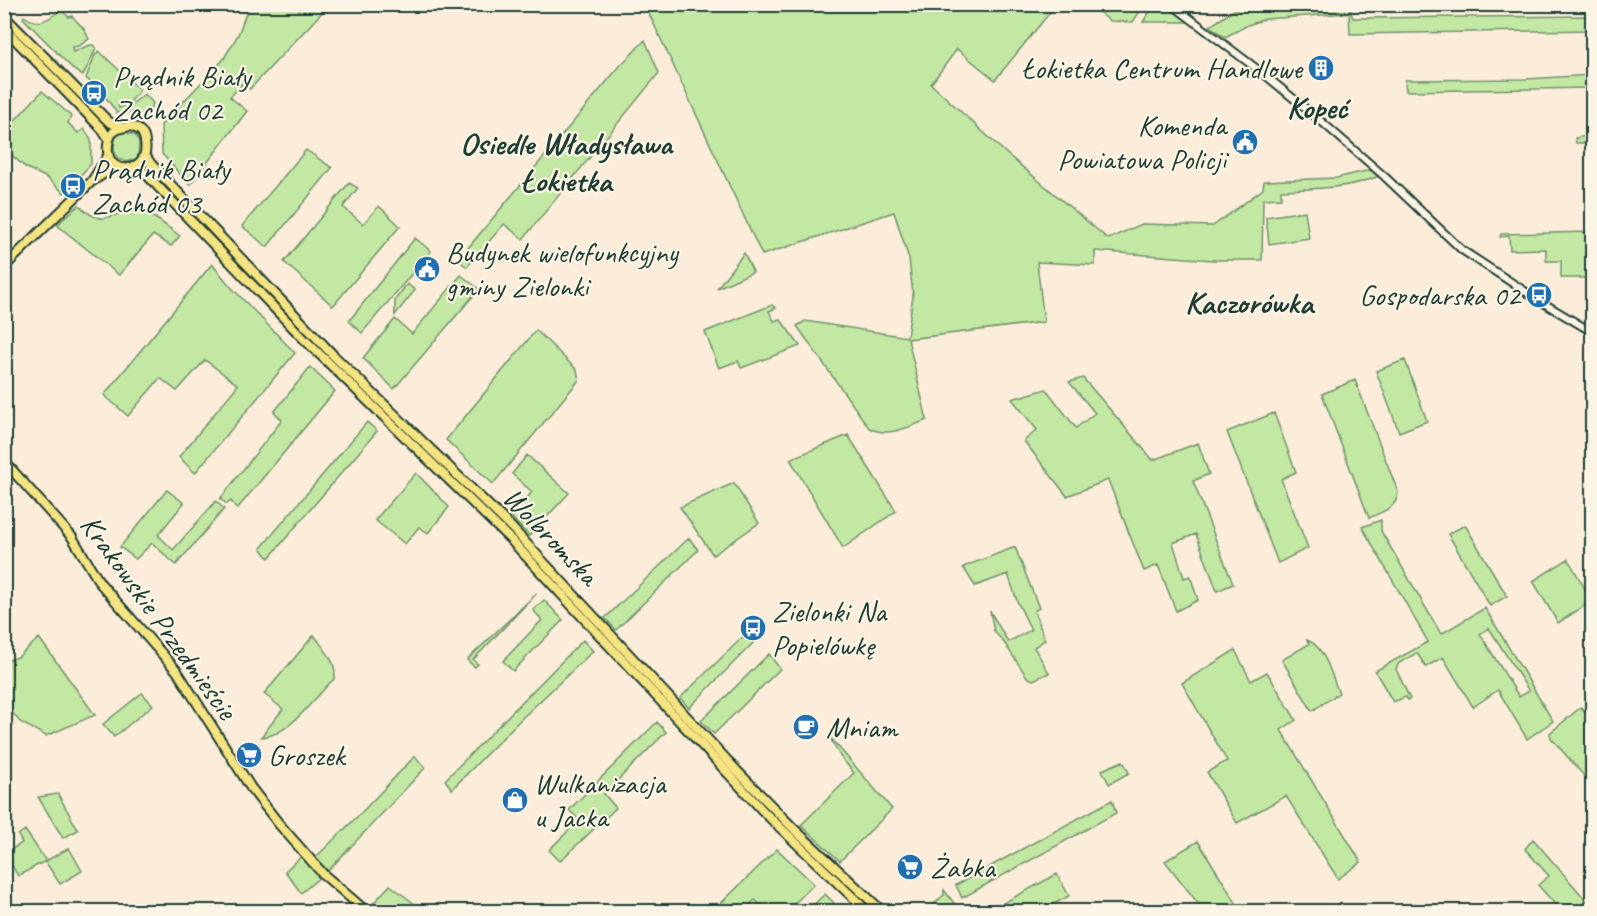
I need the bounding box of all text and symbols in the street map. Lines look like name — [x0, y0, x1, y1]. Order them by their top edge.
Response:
place label: Łokietka Centrum Handlowe — [1022, 49, 1304, 87]
building icon: Łokietka Centrum Handlowe — [1306, 53, 1336, 83]
place label: Prądnik Biały Zachód 02 — [113, 57, 253, 129]
bus stop icon: Prądnik Biały Zachód 02 — [79, 78, 109, 108]
district label: Kopeć — [1287, 87, 1352, 128]
place label: Komenda Powiatowa Policji — [1057, 106, 1229, 178]
district label: Osiedle Władysława Łokietka — [460, 123, 675, 201]
public building icon: Komenda Powiatowa Policji — [1230, 127, 1260, 157]
place label: Prądnik Biały Zachód 03 — [92, 150, 232, 222]
bus stop icon: Prądnik Biały Zachód 03 — [58, 171, 88, 201]
place label: Budynek wielofunkcyjny gminy Zielonki — [446, 233, 679, 305]
public building icon: Budynek wielofunkcyjny gminy Zielonki — [412, 254, 442, 284]
place label: Gospodarska 02 — [1359, 276, 1522, 314]
bus stop icon: Gospodarska 02 — [1524, 280, 1554, 310]
district label: Kaczorówka — [1185, 282, 1316, 323]
street label: Wolbromska — [495, 479, 609, 595]
street label: Krakowskie Przedmieście — [72, 507, 247, 729]
place label: Zielonki Na Popielówkę — [772, 592, 888, 664]
bus stop icon: Zielonki Na Popielówkę — [738, 613, 768, 643]
place label: Mniam — [826, 708, 899, 746]
cafe icon: Mniam — [791, 712, 821, 742]
place label: Groszek — [268, 736, 346, 774]
supermarket icon: Groszek — [234, 740, 264, 770]
place label: Wulkanizacja u Jacka — [534, 764, 667, 836]
shop icon: Wulkanizacja u Jacka — [500, 785, 530, 815]
place label: Żabka — [930, 848, 997, 886]
supermarket icon: Żabka — [895, 852, 925, 882]

